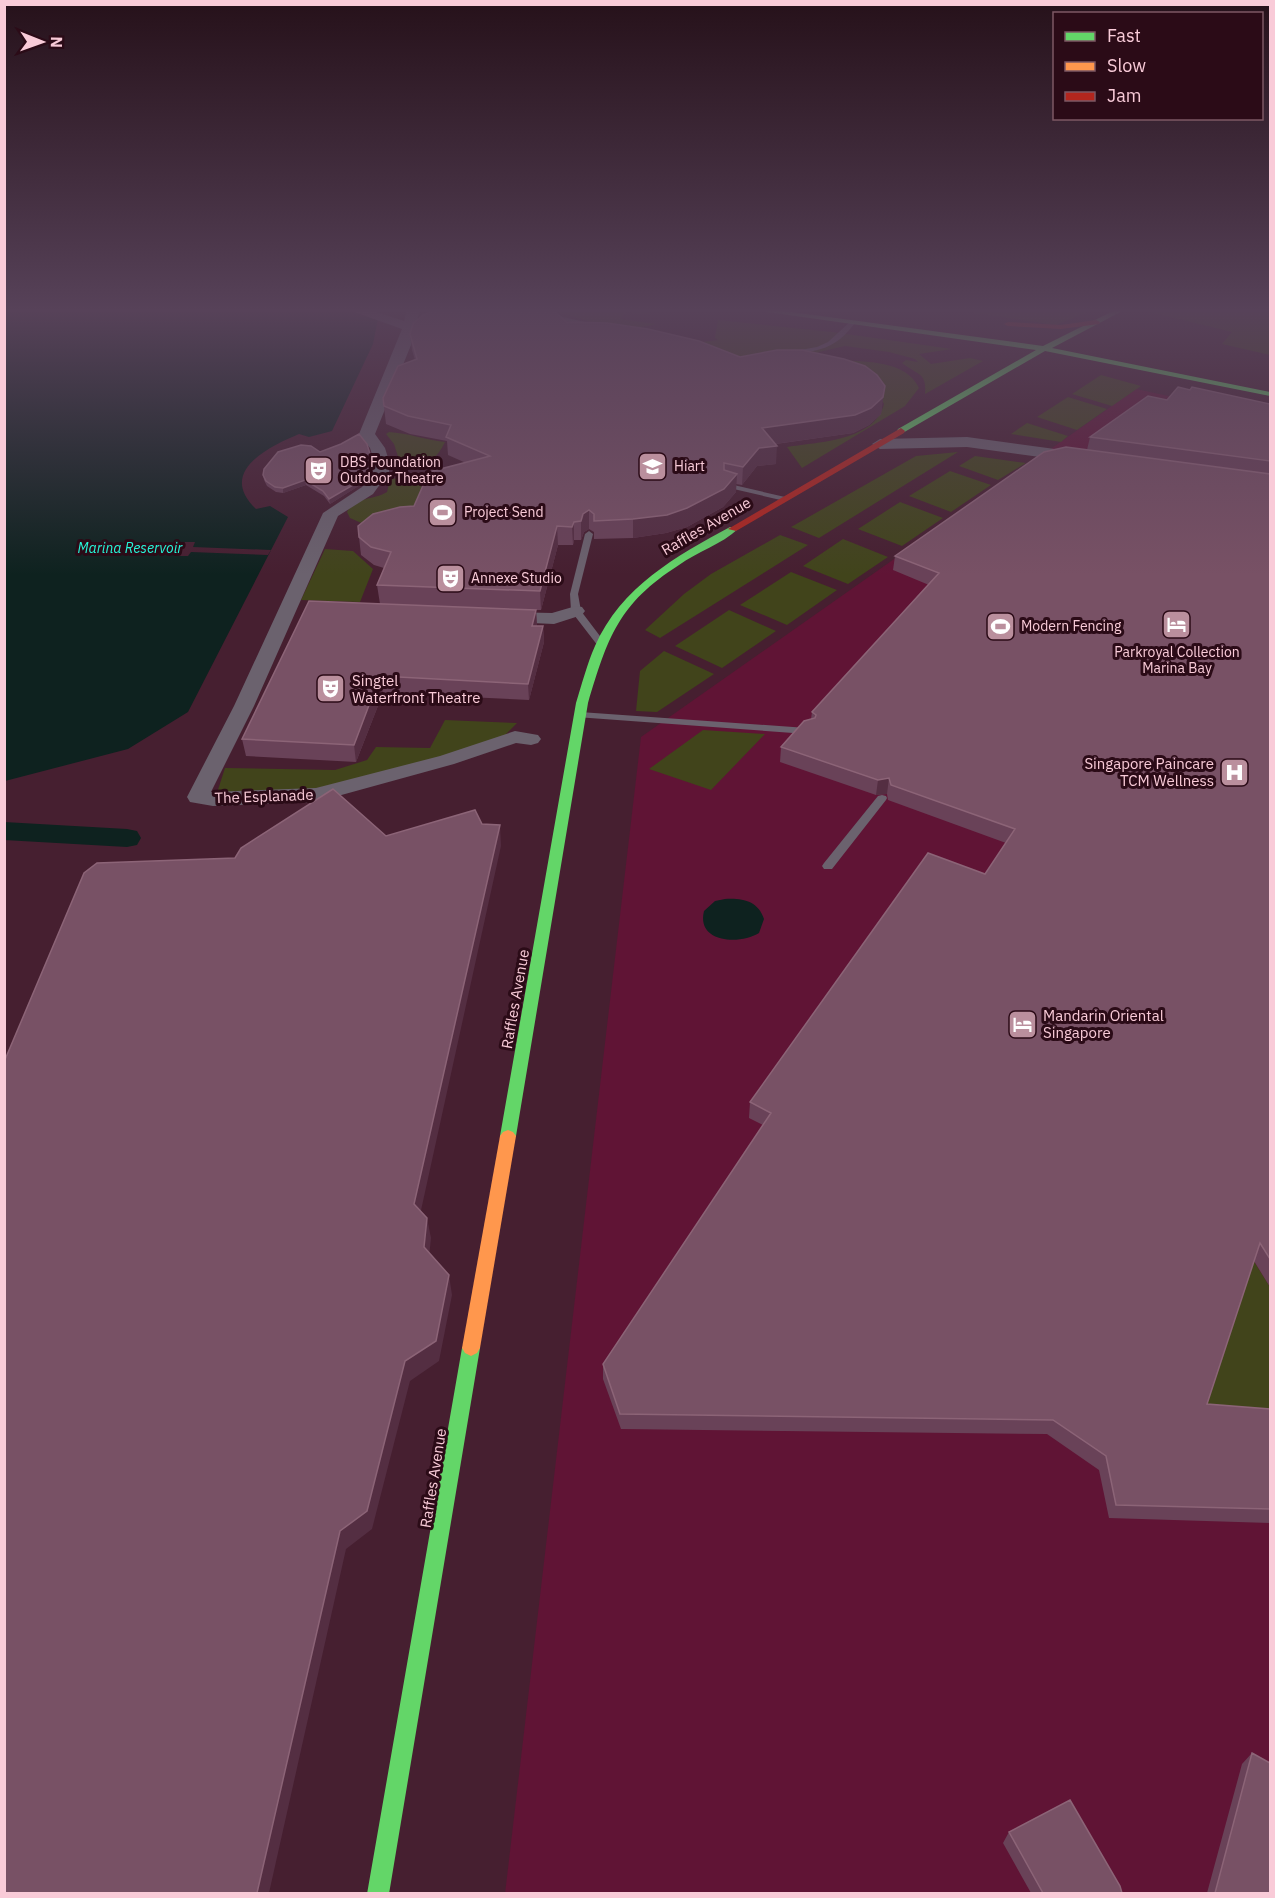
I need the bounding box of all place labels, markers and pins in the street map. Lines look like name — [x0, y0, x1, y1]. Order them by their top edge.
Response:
school or university icon: Hiart — [637, 450, 669, 482]
place label: DBS Foundation Outdoor Theatre — [340, 453, 444, 487]
theatre icon: DBS Foundation Outdoor Theatre — [303, 454, 335, 486]
place label: Hiart — [674, 457, 705, 475]
sports icon: Project Send — [427, 496, 459, 528]
place label: Project Send — [464, 503, 544, 521]
theatre icon: Annexe Studio — [434, 562, 466, 594]
place label: Annexe Studio — [471, 569, 562, 587]
hotel icon: Parkroyal Collection Marina Bay — [1161, 609, 1193, 641]
sports icon: Modern Fencing — [984, 610, 1016, 642]
place label: Modern Fencing — [1021, 617, 1122, 635]
place label: Parkroyal Collection Marina Bay — [1114, 643, 1240, 677]
place label: Singtel Waterfront Theatre — [352, 671, 481, 707]
theatre icon: Singtel Waterfront Theatre — [315, 673, 347, 705]
place label: Singapore Paincare TCM Wellness — [1084, 754, 1214, 790]
hospital icon: Singapore Paincare TCM Wellness — [1219, 756, 1251, 788]
place label: Mandarin Oriental Singapore — [1043, 1006, 1164, 1042]
hotel icon: Mandarin Oriental Singapore — [1006, 1008, 1038, 1040]

